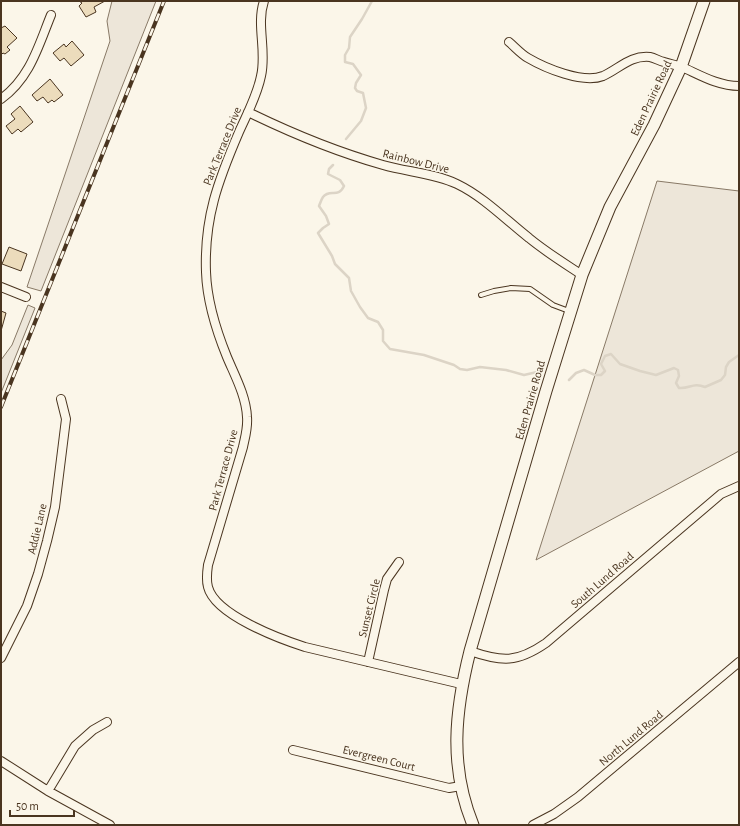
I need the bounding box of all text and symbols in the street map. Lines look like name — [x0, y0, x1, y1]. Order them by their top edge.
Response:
street label: Eden Prairie Road — [628, 58, 674, 138]
street label: Park Terrace Drive — [201, 105, 243, 187]
street label: Rainbow Drive — [382, 147, 450, 175]
street label: Eden Prairie Road — [513, 359, 547, 441]
street label: Park Terrace Drive — [206, 428, 240, 512]
street label: Addie Lane — [25, 502, 49, 556]
street label: South Lund Road — [568, 550, 636, 610]
street label: Sunset Circle — [356, 578, 382, 638]
street label: North Lund Road — [597, 708, 665, 768]
street label: Evergreen Court — [342, 743, 417, 773]
scale bar — [10, 792, 74, 818]
text: 50 m — [16, 800, 39, 812]

